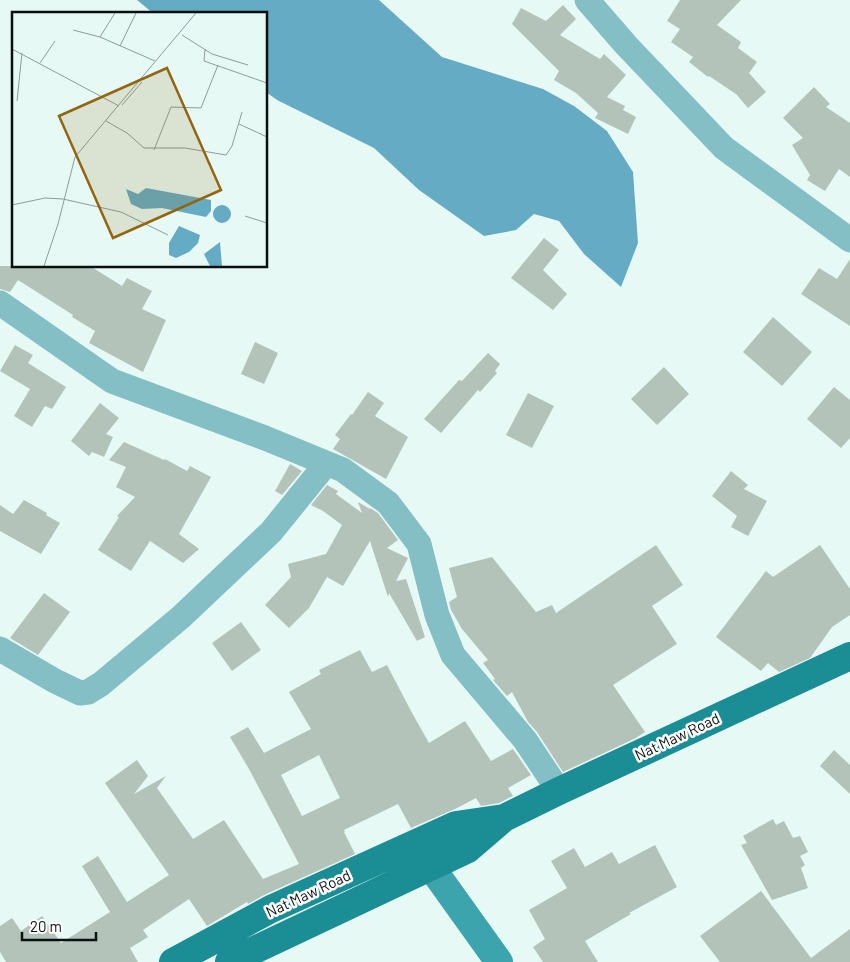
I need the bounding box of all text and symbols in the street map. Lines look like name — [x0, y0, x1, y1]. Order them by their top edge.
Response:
inset map — [12, 12, 268, 268]
street label: Nat Maw Road — [632, 709, 722, 763]
street label: Nat Maw Road — [263, 866, 353, 920]
scale bar — [22, 910, 96, 942]
text: 20 m — [30, 917, 62, 935]

